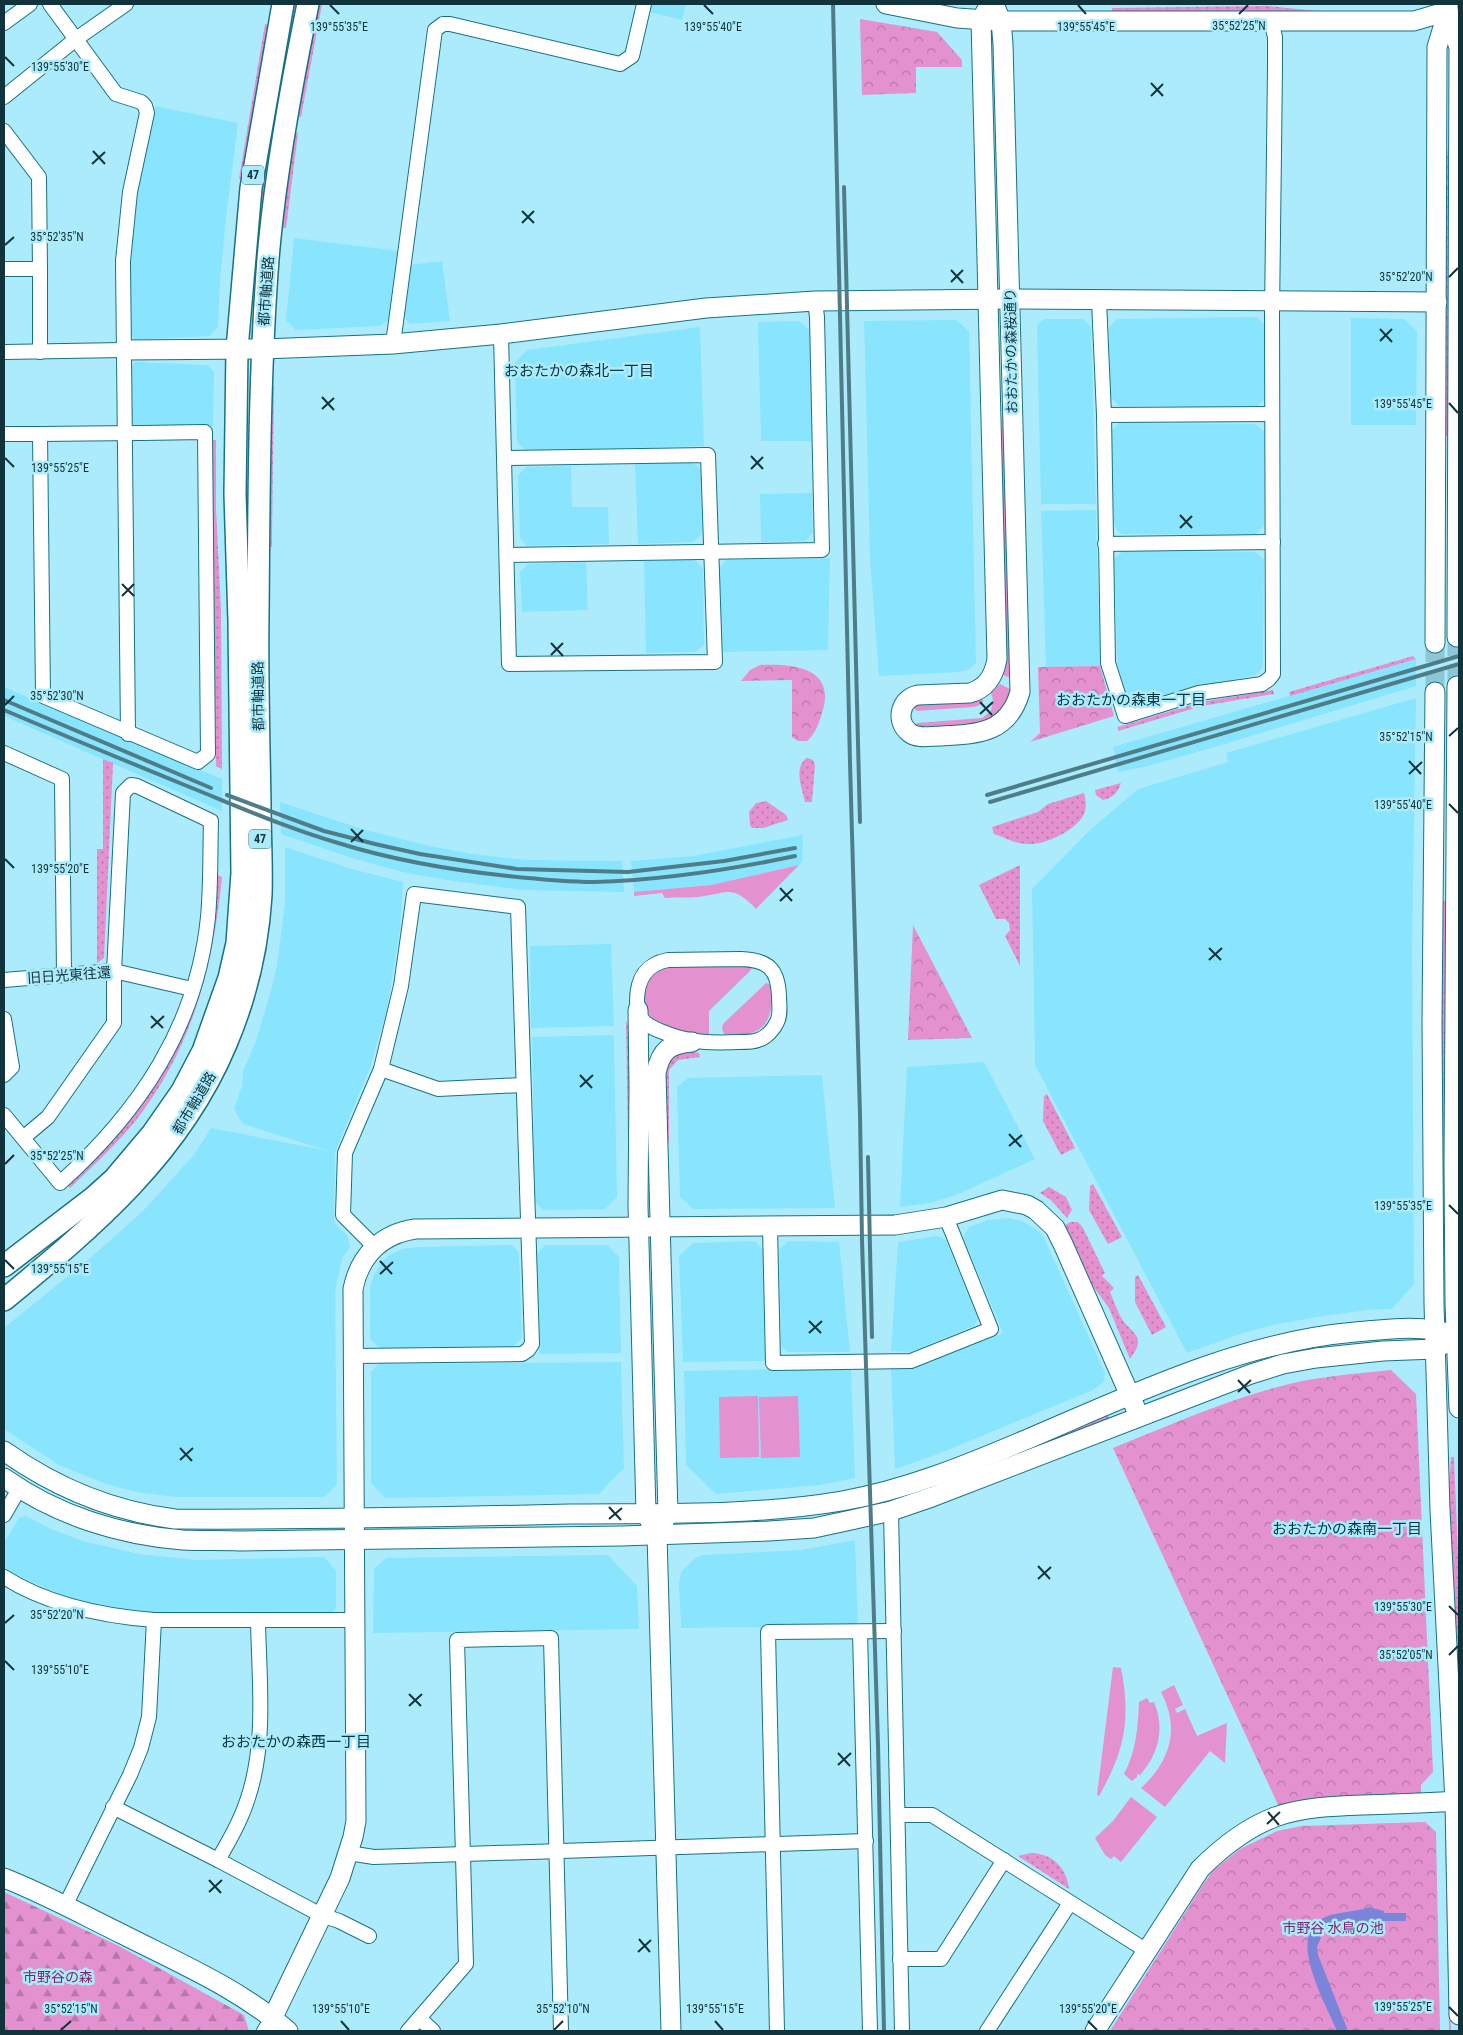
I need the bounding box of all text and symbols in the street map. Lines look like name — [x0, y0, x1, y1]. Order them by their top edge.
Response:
text: 35°52'25"N — [1212, 19, 1266, 33]
text: 139°55'35"E — [310, 20, 368, 34]
text: 139°55'40"E — [684, 20, 742, 34]
text: 139°55'45"E — [1057, 20, 1115, 34]
text: 139°55'30"E — [31, 60, 89, 74]
road number: 47 — [242, 166, 264, 184]
text: 35°52'35"N — [30, 230, 84, 244]
street label: 都市軸道路 — [256, 256, 276, 326]
text: 35°52'20"N — [1379, 270, 1433, 284]
street label: おおたかの森桜通り — [1002, 288, 1020, 414]
district label: おおたかの森北一丁目 — [504, 362, 654, 380]
text: 139°55'45"E — [1374, 397, 1432, 411]
text: 139°55'25"E — [31, 461, 89, 475]
street label: 都市軸道路 — [249, 661, 267, 731]
text: 35°52'30"N — [30, 689, 84, 703]
district label: おおたかの森東一丁目 — [1056, 691, 1206, 709]
text: 35°52'15"N — [1379, 730, 1433, 744]
text: 139°55'40"E — [1374, 798, 1432, 812]
road number: 47 — [249, 830, 271, 849]
text: 139°55'20"E — [31, 862, 89, 876]
street label: 旧日光東往還 — [27, 964, 111, 986]
street label: 都市軸道路 — [169, 1069, 219, 1137]
text: 35°52'25"N — [30, 1149, 84, 1163]
text: 139°55'35"E — [1374, 1199, 1432, 1213]
text: 139°55'15"E — [31, 1262, 89, 1276]
district label: おおたかの森南一丁目 — [1272, 1520, 1422, 1538]
text: 139°55'30"E — [1374, 1600, 1432, 1614]
text: 35°52'20"N — [30, 1608, 84, 1622]
text: 35°52'05"N — [1379, 1648, 1433, 1662]
text: 139°55'10"E — [31, 1663, 89, 1677]
district label: おおたかの森西一丁目 — [221, 1733, 371, 1751]
park label: 市野谷 水鳥の池 — [1282, 1920, 1384, 1936]
park label: 市野谷の森 — [23, 1969, 93, 1985]
text: 139°55'25"E — [1374, 2000, 1432, 2014]
text: 35°52'15"N — [44, 2002, 98, 2016]
text: 139°55'10"E — [312, 2002, 370, 2016]
text: 35°52'10"N — [536, 2002, 590, 2016]
text: 139°55'15"E — [686, 2002, 744, 2016]
text: 139°55'20"E — [1059, 2002, 1117, 2016]

